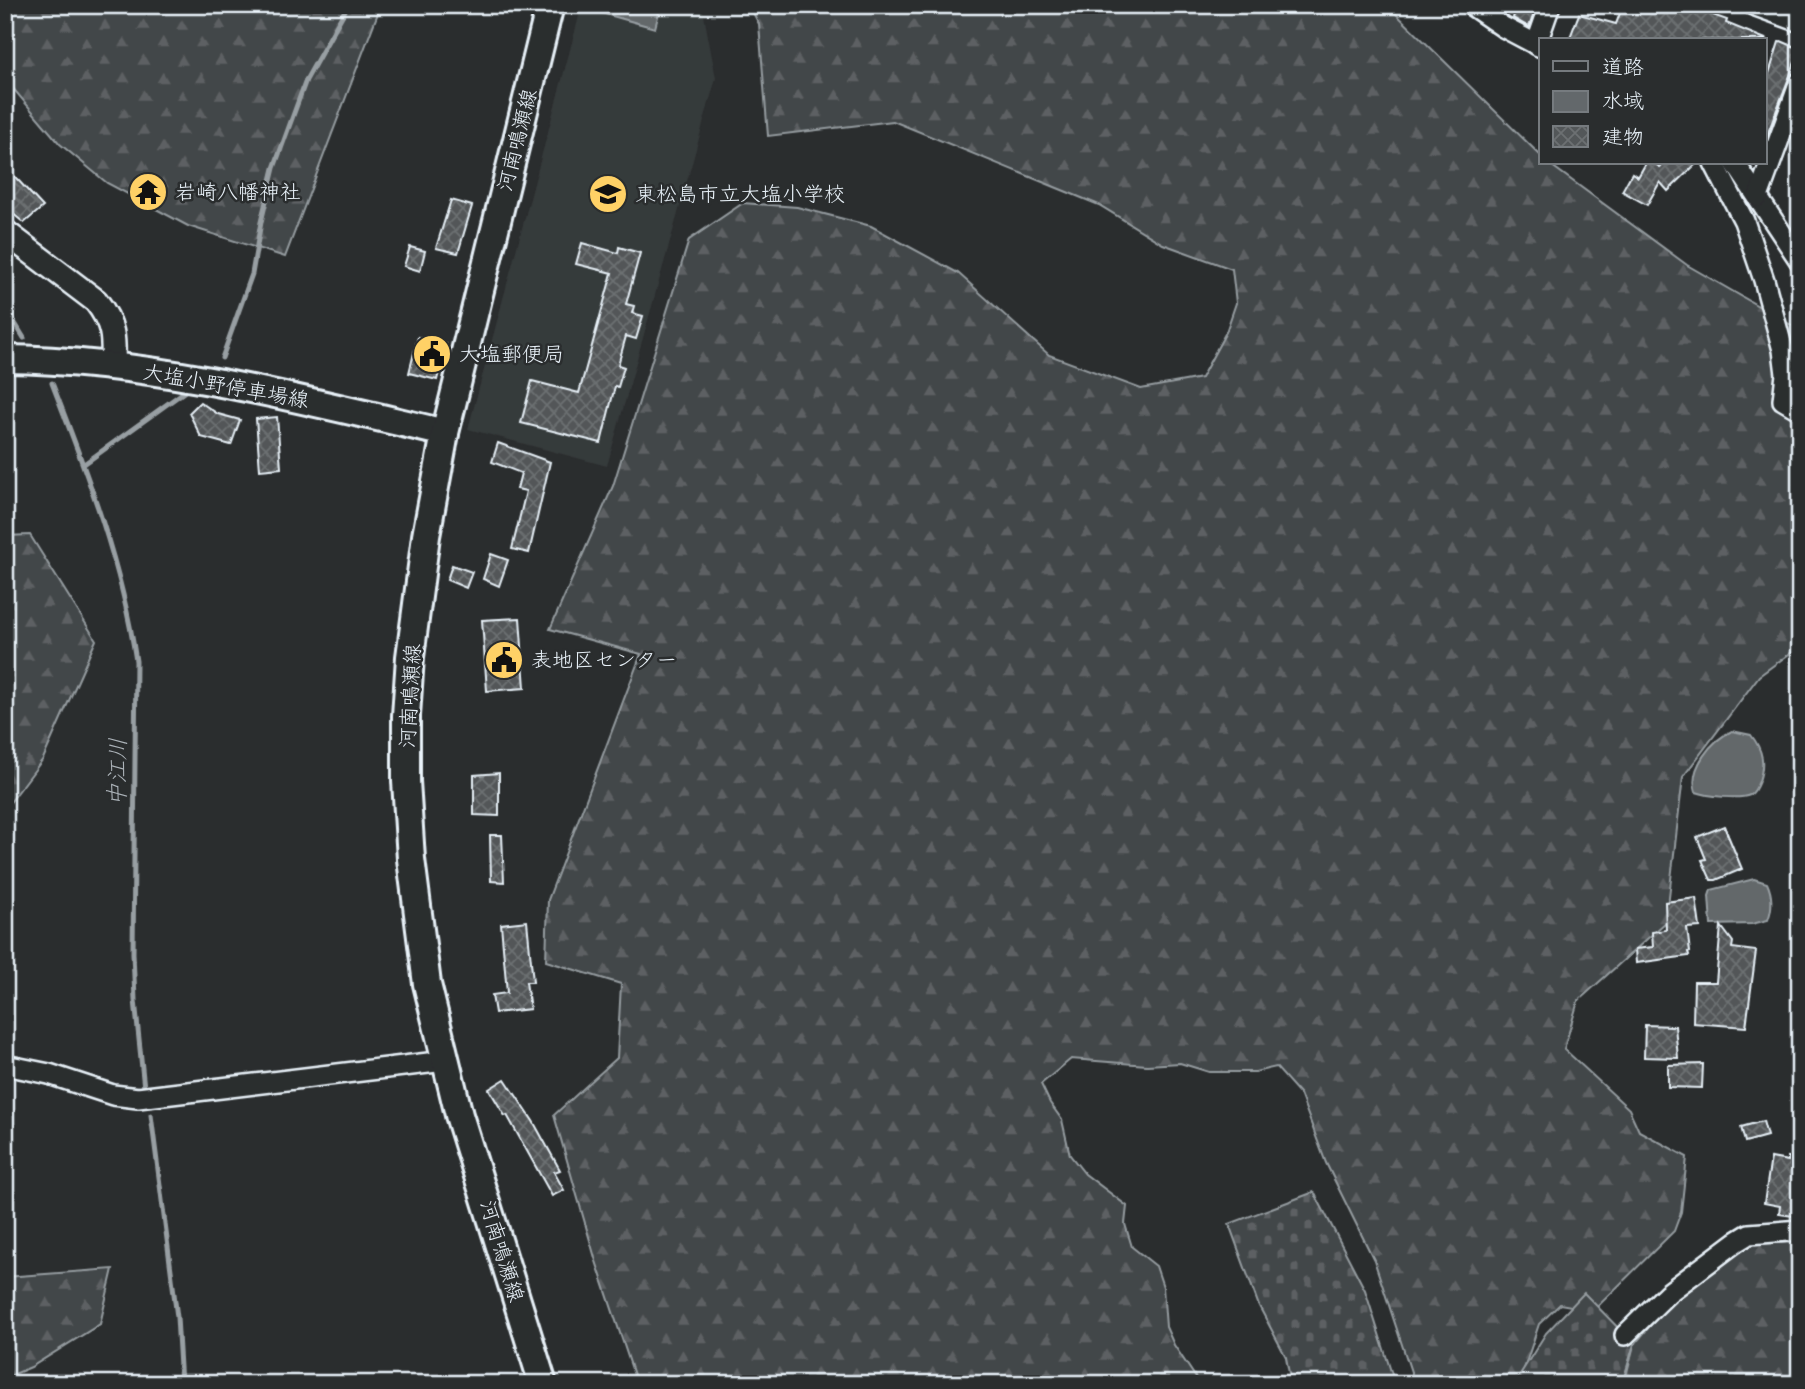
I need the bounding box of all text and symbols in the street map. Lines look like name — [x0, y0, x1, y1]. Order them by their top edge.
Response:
legend — [1539, 38, 1766, 164]
text: 道路 — [1602, 53, 1644, 80]
street label: 河南鳴瀬線 — [491, 86, 542, 194]
text: 水域 — [1602, 87, 1644, 114]
text: 建物 — [1602, 123, 1644, 150]
temple icon: 岩崎八幡神社 — [127, 171, 169, 213]
school or university icon: 東松島市立大塩小学校 — [587, 173, 629, 215]
place label: 岩崎八幡神社 — [175, 178, 301, 205]
place label: 東松島市立大塩小学校 — [635, 180, 845, 207]
public building icon: 大塩郵便局 — [411, 333, 453, 375]
place label: 大塩郵便局 — [459, 340, 564, 367]
street label: 大塩小野停車場線 — [141, 358, 311, 413]
public building icon: 表地区センター — [483, 639, 525, 681]
street label: 河南鳴瀬線 — [393, 643, 426, 749]
place label: 表地区センター — [531, 646, 677, 673]
water label: 中江川 — [101, 737, 132, 807]
street label: 河南鳴瀬線 — [474, 1197, 531, 1305]

